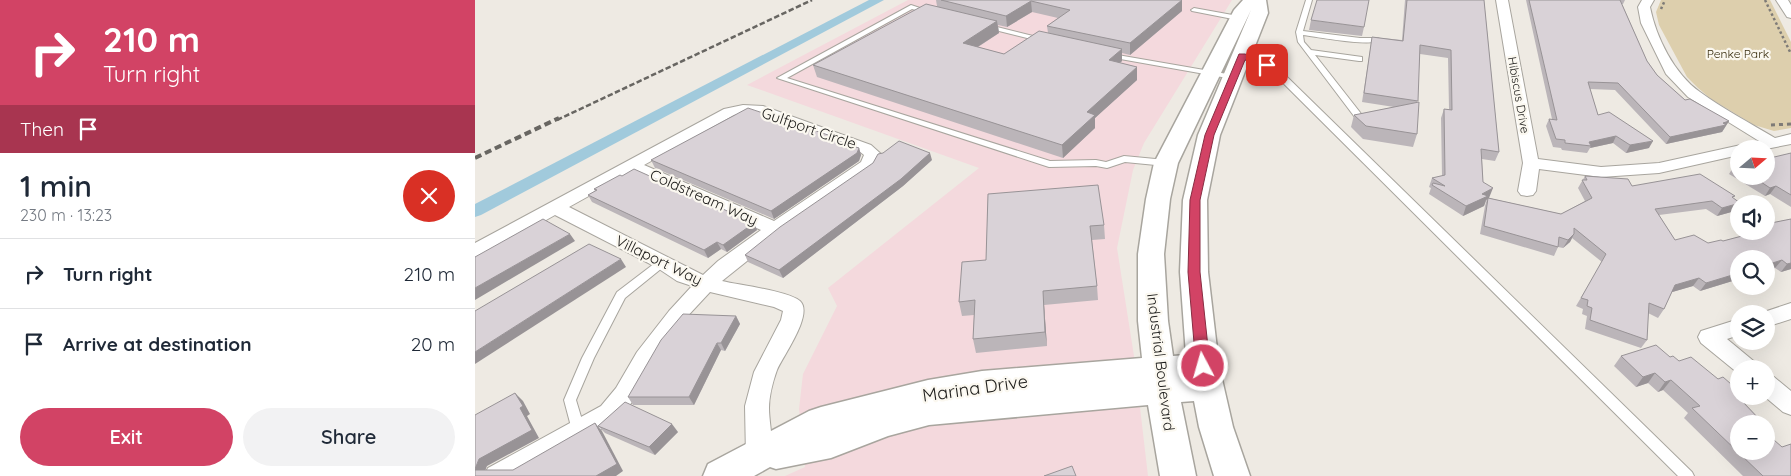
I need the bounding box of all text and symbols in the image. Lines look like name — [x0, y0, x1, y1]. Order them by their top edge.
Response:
text: 210 m — [103, 17, 200, 61]
icon: right — [20, 20, 85, 85]
pin — [1246, 44, 1288, 86]
park label: Penke Park — [1707, 46, 1769, 61]
icon: arrive — [1253, 51, 1281, 79]
street label: Hibiscus Drive — [1505, 56, 1533, 135]
text: Turn right — [103, 60, 200, 88]
street label: Gulfport Circle — [759, 103, 859, 153]
icon: arrive — [74, 115, 102, 143]
text: Then — [20, 117, 64, 141]
north arrow — [1730, 140, 1775, 185]
map controls — [1730, 140, 1775, 460]
street label: Coldstream Way — [647, 165, 761, 229]
text: 1 min — [20, 167, 92, 205]
button: close — [403, 170, 455, 222]
button: sound — [1730, 195, 1775, 240]
text: 230 m · 13:23 — [20, 205, 112, 225]
street label: Villaport Way — [612, 231, 706, 289]
button: search — [1730, 250, 1775, 295]
icon: right — [20, 260, 48, 288]
text: Turn right — [63, 262, 152, 286]
text: 210 m — [404, 262, 455, 286]
street label: Industrial Boulevard — [1143, 292, 1179, 432]
button: layers — [1730, 305, 1775, 350]
icon: arrive — [20, 330, 48, 358]
text: Arrive at destination — [63, 332, 252, 356]
text: 20 m — [411, 332, 455, 356]
position arrow — [1176, 339, 1228, 391]
button: + — [1730, 360, 1775, 405]
street label: Marina Drive — [921, 369, 1029, 407]
button: Exit — [20, 408, 233, 466]
button: Share — [243, 408, 455, 466]
button: − — [1730, 415, 1775, 460]

